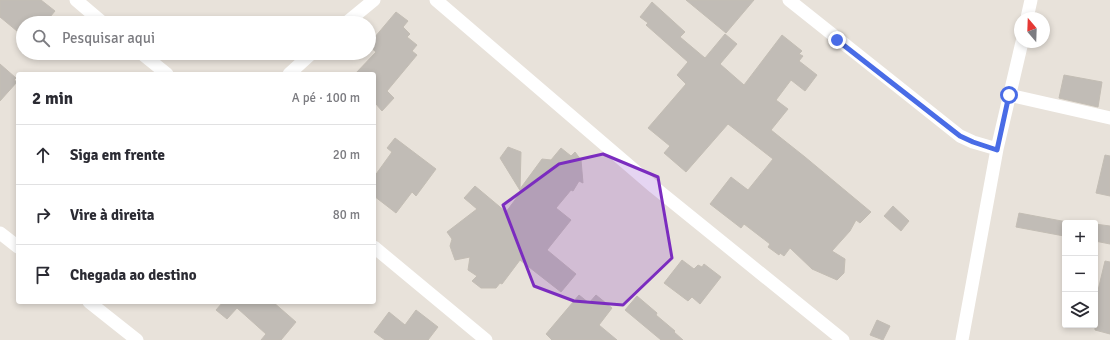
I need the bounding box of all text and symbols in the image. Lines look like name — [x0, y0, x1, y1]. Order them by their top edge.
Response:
north arrow — [1014, 12, 1050, 48]
search box — [16, 16, 376, 60]
icon: search — [30, 27, 52, 49]
text: Pesquisar aqui — [62, 29, 155, 47]
route end — [828, 31, 846, 49]
route start — [1000, 86, 1018, 104]
text: 2 min — [32, 88, 73, 109]
text: A pé · 100 m — [292, 90, 360, 106]
icon: ahead — [32, 144, 54, 166]
text: Siga em frente — [70, 146, 165, 164]
text: 20 m — [333, 147, 360, 163]
icon: right — [32, 204, 54, 226]
text: Vire à direita — [70, 206, 154, 224]
text: 80 m — [333, 207, 360, 223]
map controls — [1062, 220, 1098, 328]
button: + — [1062, 220, 1098, 256]
button: − — [1062, 256, 1098, 292]
icon: arrive — [32, 264, 54, 286]
text: Chegada ao destino — [70, 266, 197, 284]
button: layers — [1062, 292, 1098, 328]

